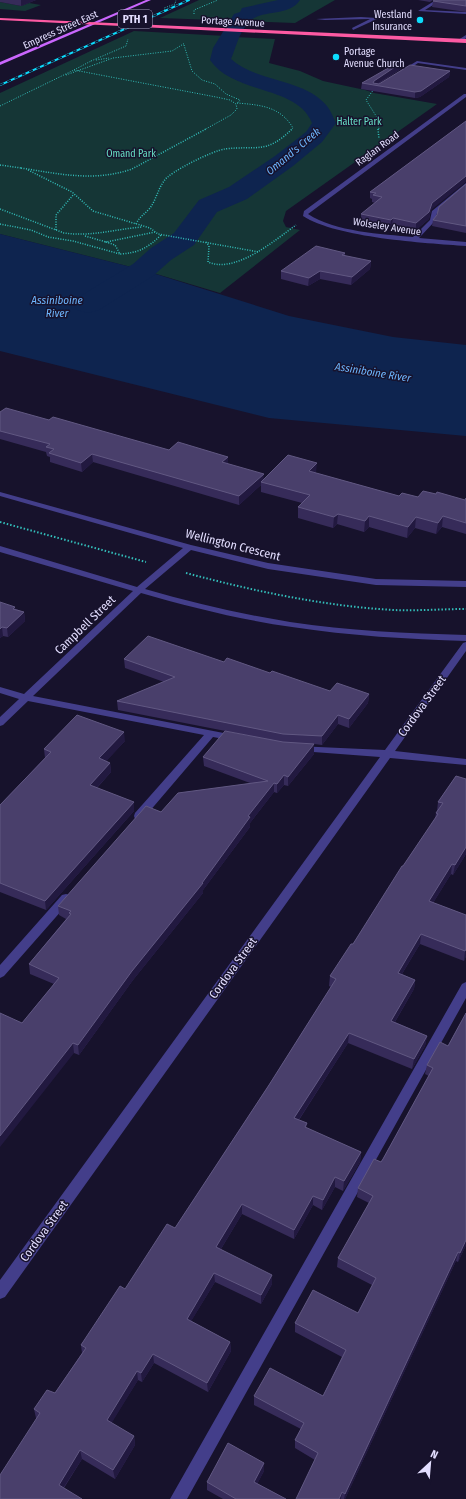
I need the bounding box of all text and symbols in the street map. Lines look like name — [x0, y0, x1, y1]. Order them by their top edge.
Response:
street label: Empress Street East — [21, 8, 100, 52]
place label: Westland Insurance — [372, 9, 412, 33]
road number: PTH 1 — [118, 10, 152, 28]
street label: Portage Avenue — [201, 14, 265, 30]
marker: Westland Insurance — [415, 15, 425, 25]
place label: Portage Avenue Church — [344, 46, 405, 70]
marker: Portage Avenue Church — [331, 52, 341, 62]
park label: Halter Park — [336, 116, 382, 128]
water label: Omand's Creek — [264, 125, 323, 178]
street label: Raglan Road — [354, 129, 402, 169]
park label: Omand Park — [106, 148, 156, 160]
street label: Wolseley Avenue — [352, 216, 422, 238]
water label: Assiniboine River — [30, 294, 83, 320]
water label: Assiniboine River — [333, 360, 413, 385]
street label: Wellington Crescent — [184, 526, 282, 564]
street label: Campbell Street — [52, 593, 118, 657]
street label: Cordova Street — [395, 673, 449, 739]
street label: Cordova Street — [206, 935, 260, 1001]
street label: Cordova Street — [17, 1198, 71, 1264]
north arrow — [410, 1443, 450, 1483]
text: N — [428, 1447, 440, 1462]

